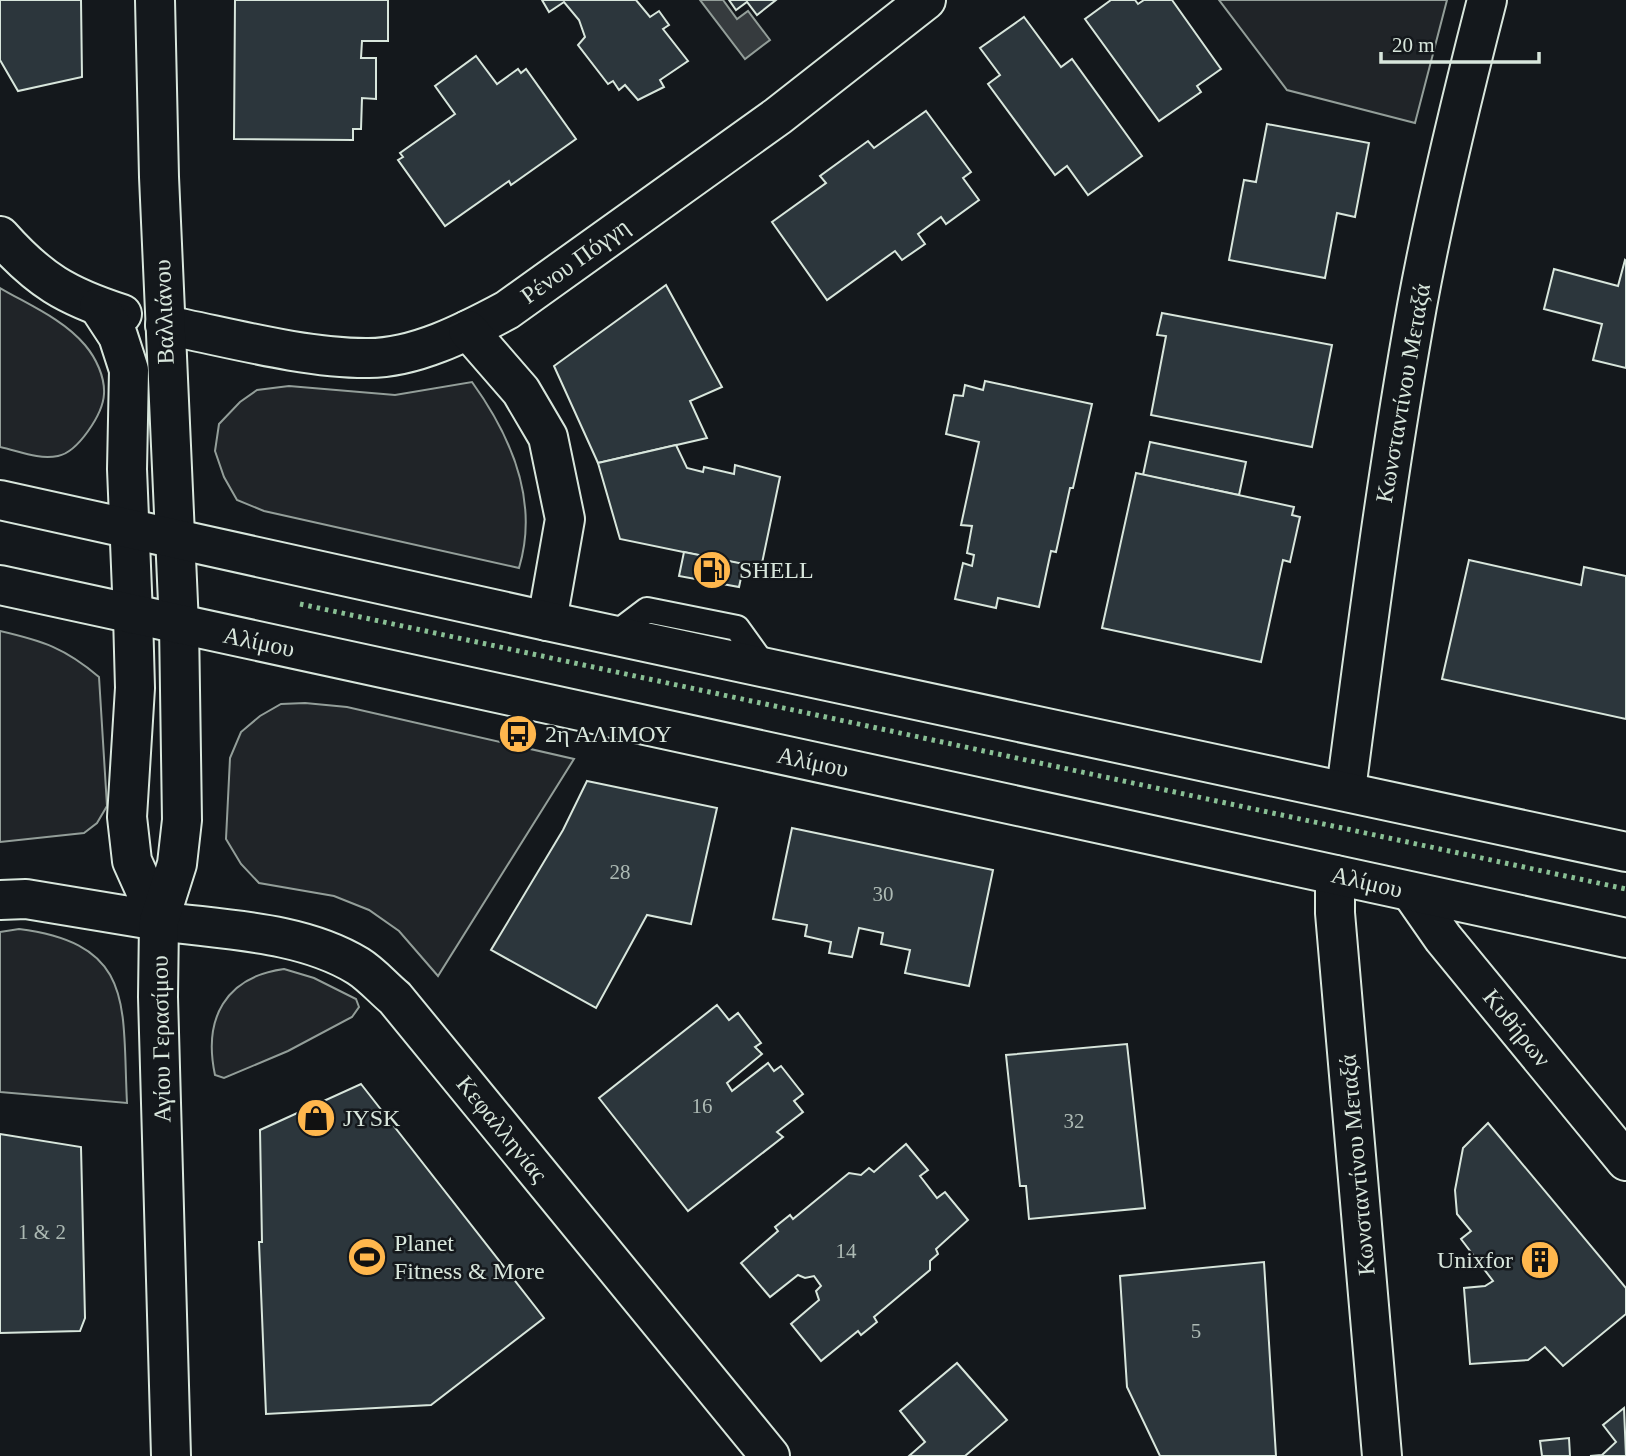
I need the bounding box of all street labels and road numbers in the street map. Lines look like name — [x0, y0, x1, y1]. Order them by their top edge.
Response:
street label: Ρένου Πόγγη — [516, 213, 634, 309]
street label: Βαλλιάνου — [149, 259, 179, 365]
street label: Κωνσταντίνου Μεταξά — [1371, 281, 1435, 505]
street label: Αλίμου — [221, 622, 297, 662]
street label: Αλίμου — [775, 742, 851, 782]
street label: Αλίμου — [1329, 861, 1405, 903]
street label: Αγίου Γερασίμου — [147, 955, 175, 1123]
street label: Κυθήρων — [1478, 984, 1556, 1072]
street label: Κωνσταντίνου Μεταξά — [1334, 1053, 1380, 1277]
street label: Κεφαλληνίας — [451, 1071, 553, 1188]

